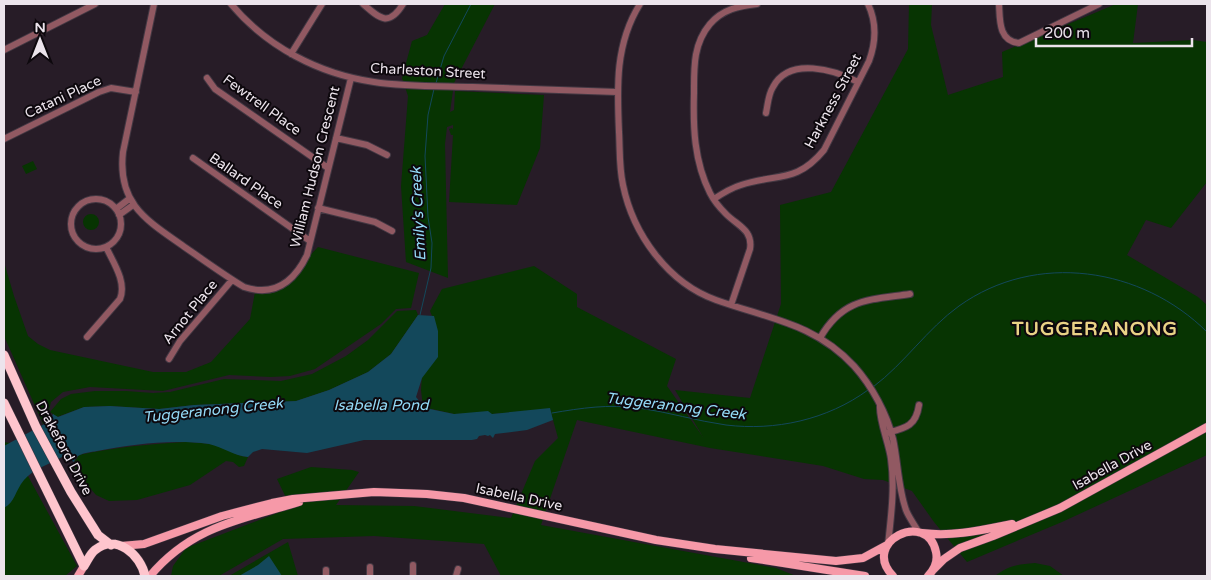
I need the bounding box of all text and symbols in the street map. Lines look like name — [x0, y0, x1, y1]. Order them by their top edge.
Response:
north arrow — [15, 15, 65, 65]
scale bar — [1036, 15, 1192, 47]
text: N — [34, 19, 46, 36]
text: 200 m — [1044, 24, 1090, 42]
street label: Harkness Street — [801, 50, 865, 151]
street label: Charleston Street — [370, 59, 487, 83]
street label: Fewtrell Place — [220, 71, 304, 139]
street label: Catani Place — [22, 72, 104, 122]
street label: William Hudson Crescent — [287, 84, 343, 250]
street label: Ballard Place — [206, 149, 286, 213]
water label: Emily's Creek — [406, 165, 429, 262]
street label: Arnot Place — [159, 276, 221, 348]
district label: TUGGERANONG — [1011, 318, 1178, 340]
water label: Tuggeranong Creek — [605, 388, 749, 424]
water label: Tuggeranong Creek — [142, 394, 286, 426]
water label: Isabella Pond — [333, 396, 430, 414]
street label: Drakeford Drive — [32, 398, 96, 498]
street label: Isabella Drive — [1069, 436, 1155, 494]
street label: Isabella Drive — [474, 480, 564, 514]

